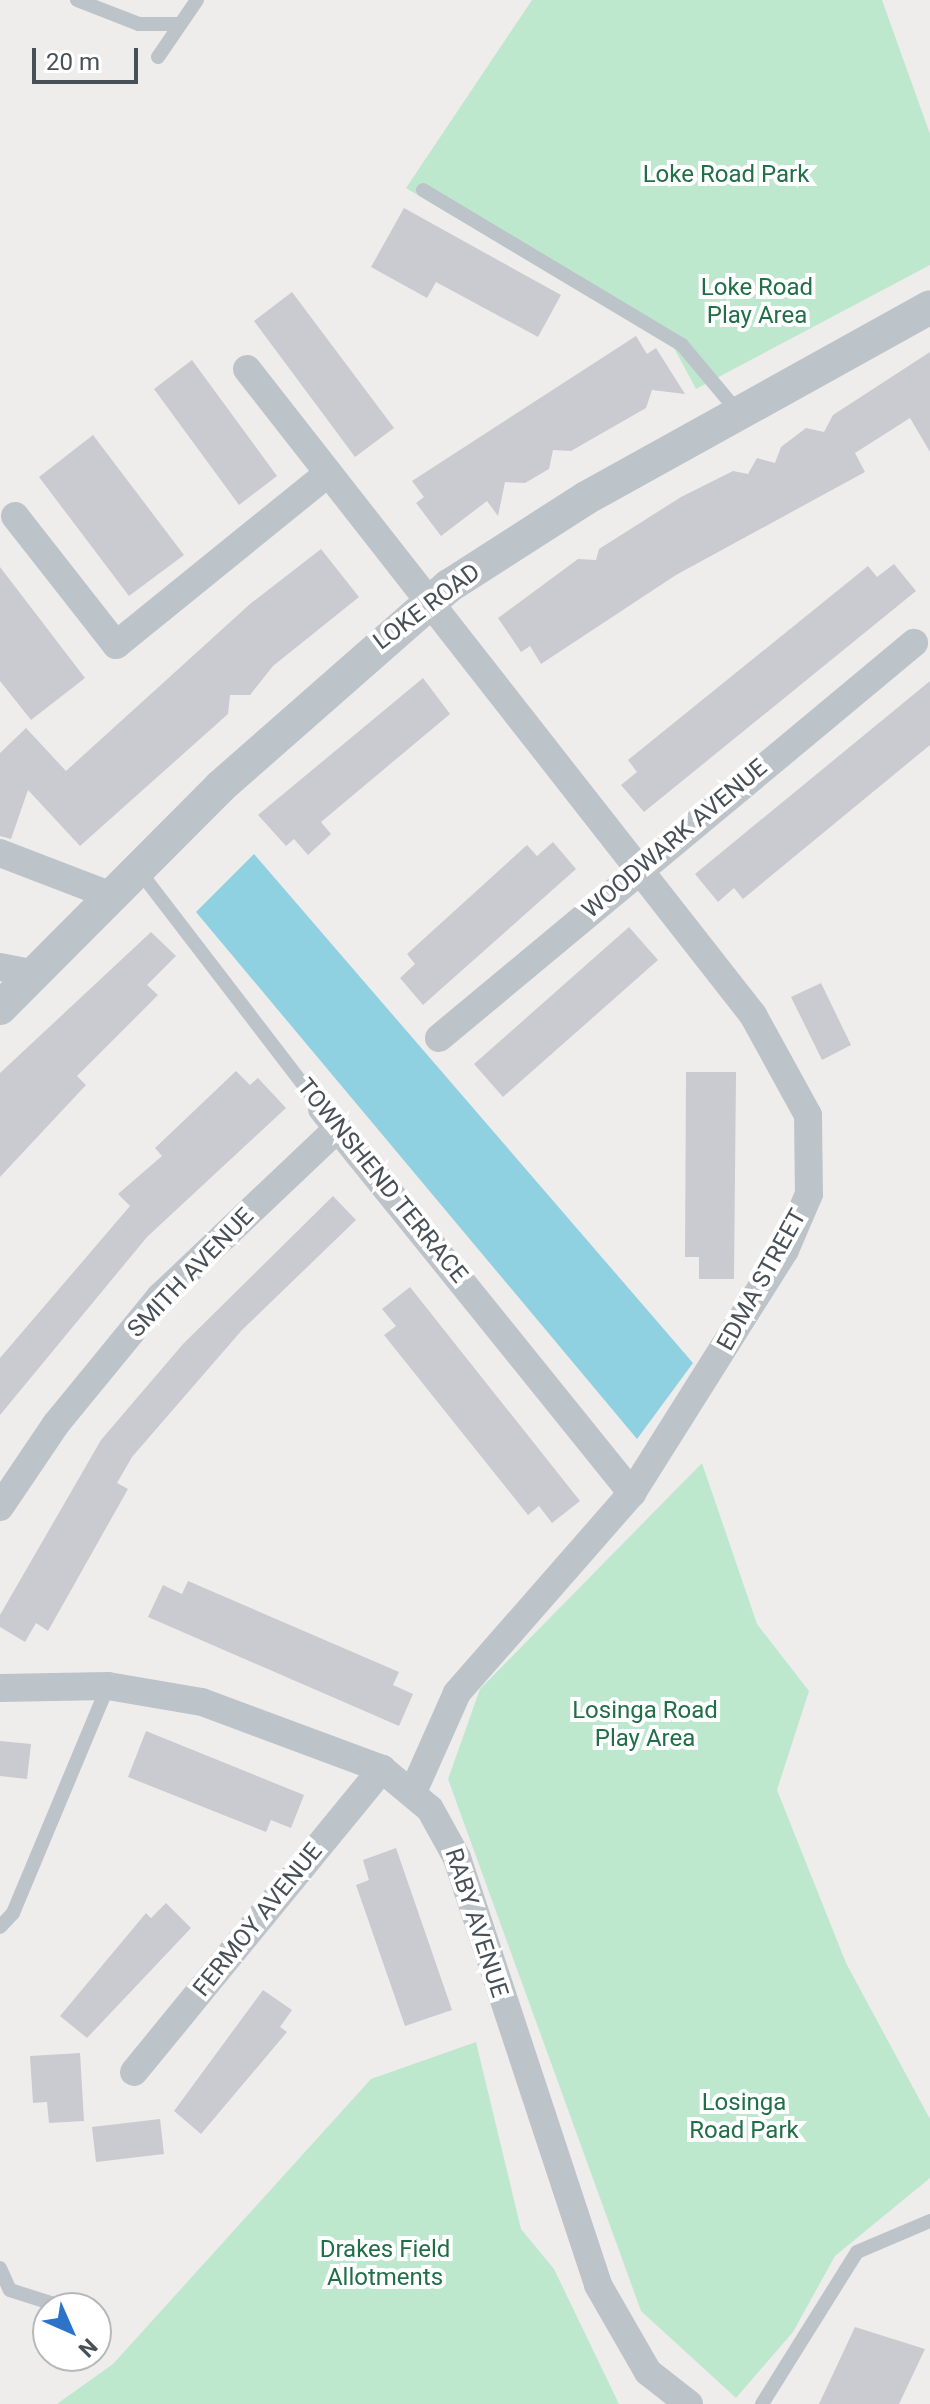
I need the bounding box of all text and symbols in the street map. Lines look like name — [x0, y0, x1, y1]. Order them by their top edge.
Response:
scale bar — [36, 32, 142, 82]
text: 20 m — [46, 48, 100, 76]
park label: Loke Road Park — [643, 161, 809, 189]
park label: Loke Road Play Area — [701, 274, 813, 330]
street label: LOKE ROAD — [368, 558, 486, 656]
street label: WOODWARK AVENUE — [577, 753, 773, 925]
street label: TOWNSHEND TERRACE — [291, 1073, 473, 1289]
street label: SMITH AVENUE — [122, 1202, 260, 1344]
street label: EDMA STREET — [711, 1204, 813, 1356]
park label: Losinga Road Play Area — [572, 1697, 718, 1753]
street label: FERMOY AVENUE — [187, 1838, 329, 2002]
street label: RABY AVENUE — [438, 1845, 514, 2001]
park label: Losinga Road Park — [689, 2089, 799, 2145]
park label: Drakes Field Allotments — [320, 2236, 450, 2292]
north arrow — [32, 2292, 112, 2372]
text: N — [74, 2334, 102, 2362]

